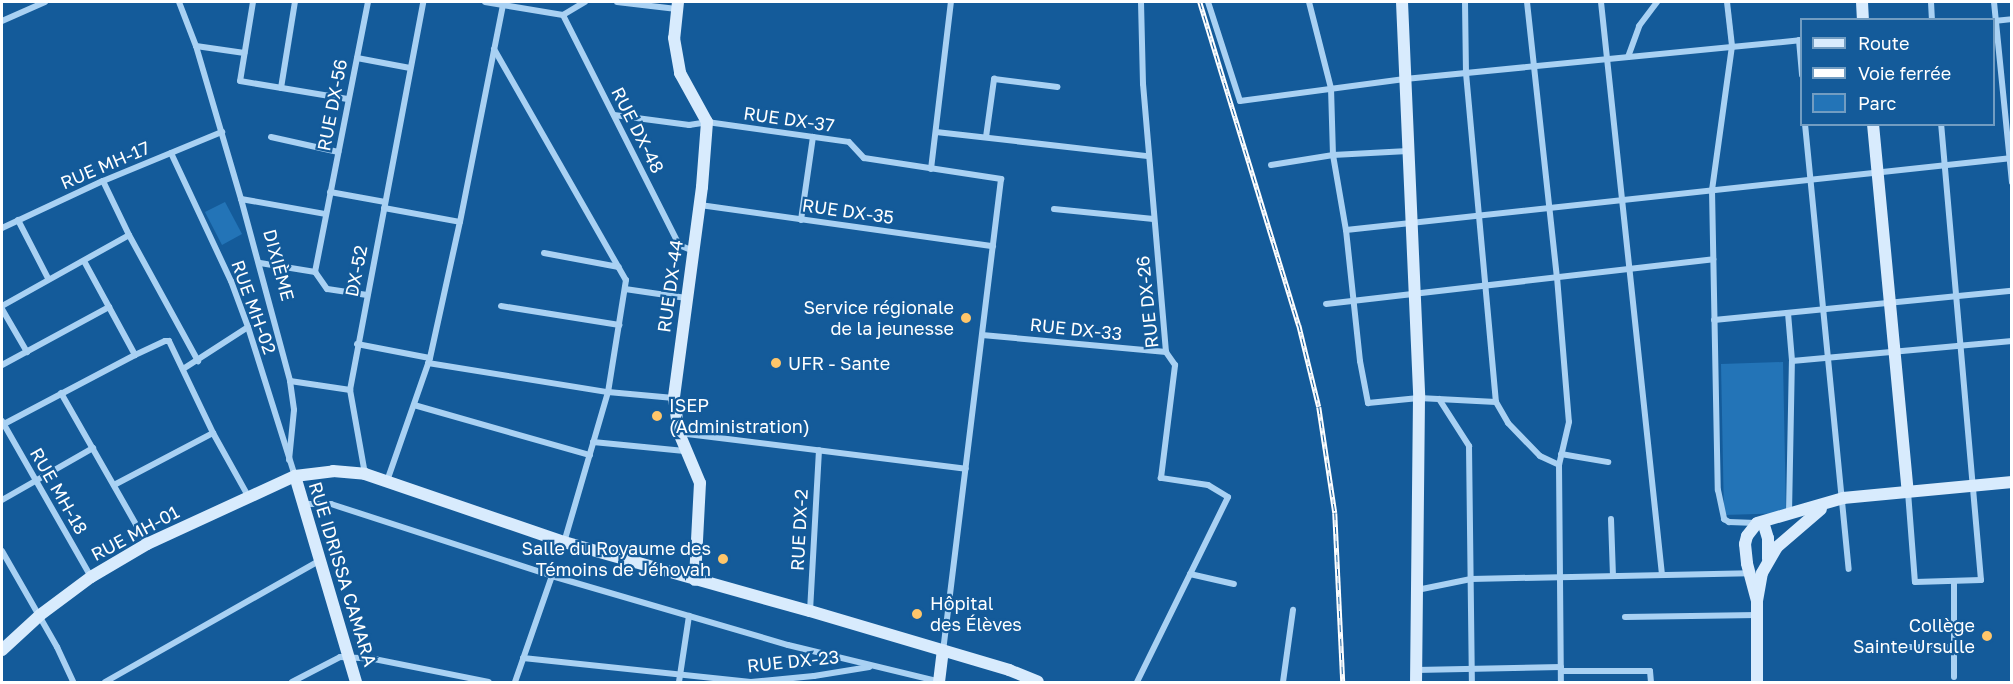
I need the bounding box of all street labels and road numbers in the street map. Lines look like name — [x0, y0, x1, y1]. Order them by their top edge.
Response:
street label: RUE DX-56 — [313, 57, 351, 153]
street label: RUE DX-48 — [607, 83, 669, 177]
street label: RUE DX-37 — [742, 102, 836, 136]
street label: RUE MH-17 — [57, 137, 153, 193]
street label: RUE DX-35 — [801, 194, 895, 228]
street label: DIXIÈME — [259, 227, 299, 303]
street label: RUE DX-44 — [653, 238, 687, 334]
street label: DX-52 — [340, 243, 372, 299]
street label: RUE DX-26 — [1131, 255, 1163, 349]
street label: RUE MH-02 — [227, 257, 281, 357]
street label: RUE DX-33 — [1029, 313, 1123, 345]
street label: RUE MH-18 — [26, 444, 92, 538]
street label: RUE IDRISSA CAMARA — [305, 479, 381, 669]
street label: RUE DX-2 — [786, 488, 812, 572]
street label: RUE MH-01 — [87, 501, 183, 565]
street label: RUE DX-23 — [746, 645, 840, 677]

